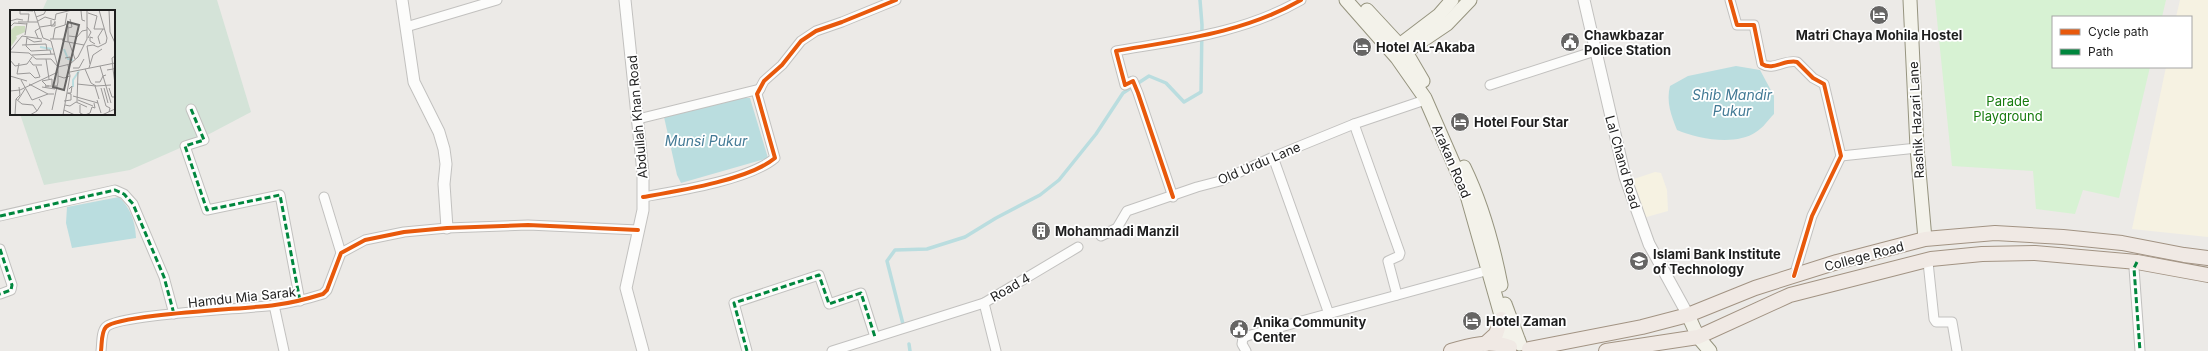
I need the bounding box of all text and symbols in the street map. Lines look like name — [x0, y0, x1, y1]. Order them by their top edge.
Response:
hotel icon: Matri Chaya Mohila Hostel — [1868, 4, 1890, 26]
inset map — [10, 10, 115, 115]
legend — [2052, 16, 2192, 68]
text: Cycle path — [2088, 24, 2149, 39]
place label: Chawkbazar Police Station — [1584, 27, 1671, 58]
place label: Matri Chaya Mohila Hostel — [1796, 27, 1962, 43]
public building icon: Chawkbazar Police Station — [1559, 31, 1581, 53]
hotel icon: Hotel AL-Akaba — [1351, 36, 1373, 58]
place label: Hotel AL-Akaba — [1376, 39, 1475, 55]
text: Path — [2088, 44, 2113, 59]
street label: Abdullah Khan Road — [624, 55, 650, 179]
street label: Rashik Hazari Lane — [1905, 61, 1927, 179]
water label: Shib Mandir Pukur — [1692, 86, 1773, 119]
park label: Parade Playground — [1973, 93, 2043, 124]
hotel icon: Hotel Four Star — [1449, 111, 1471, 133]
street label: Lal Chand Road — [1602, 113, 1644, 211]
place label: Hotel Four Star — [1474, 114, 1569, 130]
street label: Arakan Road — [1429, 122, 1475, 200]
water label: Munsi Pukur — [665, 132, 748, 149]
street label: Old Urdu Lane — [1215, 138, 1303, 188]
building icon: Mohammadi Manzil — [1030, 220, 1052, 242]
place label: Mohammadi Manzil — [1055, 223, 1179, 239]
street label: College Road — [1822, 238, 1906, 274]
place label: Islami Bank Institute of Technology — [1653, 246, 1781, 277]
school or university icon: Islami Bank Institute of Technology — [1628, 250, 1650, 272]
street label: Road 4 — [987, 269, 1033, 305]
street label: Hamdu Mia Sarak — [187, 283, 297, 311]
hotel icon: Hotel Zaman — [1461, 310, 1483, 332]
place label: Hotel Zaman — [1486, 313, 1566, 329]
place label: Anika Community Center — [1253, 314, 1367, 345]
public building icon: Anika Community Center — [1228, 318, 1250, 340]

